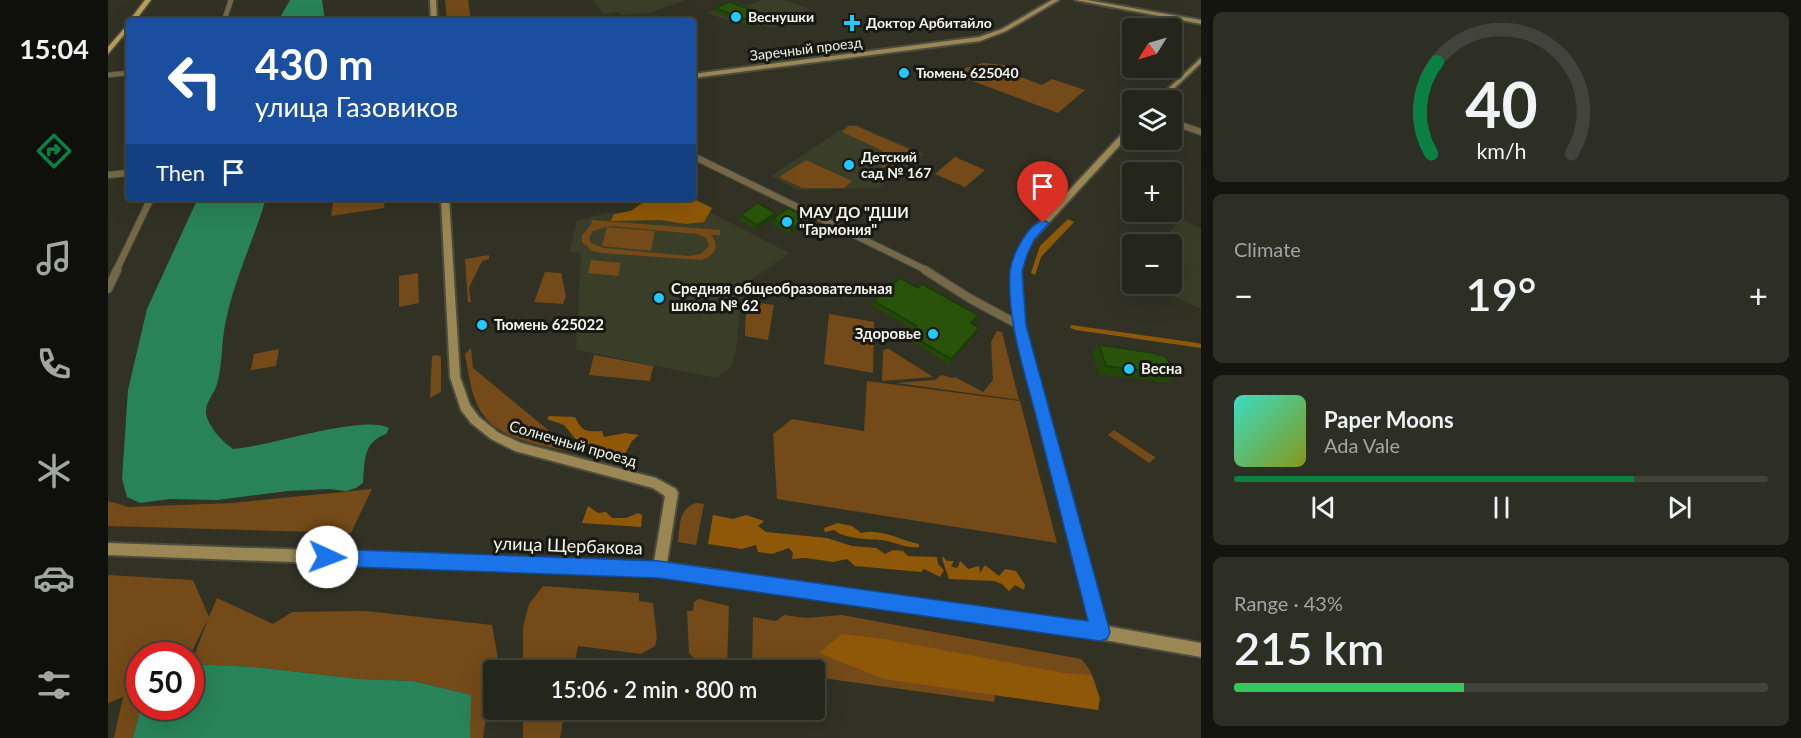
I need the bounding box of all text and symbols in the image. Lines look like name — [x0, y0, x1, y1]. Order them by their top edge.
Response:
place label: Веснушки — [748, 8, 814, 25]
marker: Веснушки — [729, 10, 743, 24]
marker: Доктор Арбитайло — [843, 14, 861, 32]
place label: Доктор Арбитайло — [866, 14, 992, 31]
north arrow — [1122, 18, 1182, 78]
map controls — [1122, 18, 1182, 294]
text: 15:04 — [19, 32, 89, 65]
street label: Заречный проезд — [749, 33, 863, 64]
text: 430 m — [255, 39, 373, 89]
icon: left — [156, 42, 234, 120]
place label: Тюмень 625040 — [916, 64, 1019, 81]
marker: Тюмень 625040 — [897, 66, 911, 80]
text: 40 — [1465, 66, 1537, 141]
text: улица Газовиков — [255, 90, 458, 123]
button: layers — [1122, 90, 1182, 150]
icon: directions — [33, 130, 75, 172]
text: km/h — [1476, 138, 1526, 164]
place label: Детский сад № 167 — [861, 148, 931, 181]
icon: arrive — [217, 156, 250, 189]
marker: Детский сад № 167 — [842, 158, 856, 172]
text: Then — [156, 159, 205, 186]
pin — [1017, 161, 1068, 223]
button: + — [1122, 162, 1182, 222]
icon: arrive — [1026, 170, 1059, 203]
place label: МАУ ДО "ДШИ "Гармония" — [799, 203, 909, 238]
marker: МАУ ДО "ДШИ "Гармония" — [780, 215, 794, 229]
button: − — [1122, 234, 1182, 294]
icon: music — [33, 237, 75, 279]
text: Climate — [1234, 237, 1301, 261]
text: 19° — [1466, 267, 1536, 321]
text: − — [1234, 275, 1253, 315]
text: + — [1749, 275, 1768, 315]
place label: Средняя общеобразовательная школа № 62 — [671, 279, 892, 314]
marker: Средняя общеобразовательная школа № 62 — [652, 291, 666, 305]
place label: Тюмень 625022 — [494, 315, 604, 333]
marker: Тюмень 625022 — [475, 318, 489, 332]
place label: Здоровье — [855, 324, 921, 342]
marker: Здоровье — [926, 327, 940, 341]
icon: phone — [33, 343, 75, 385]
place label: Весна — [1141, 359, 1182, 377]
marker: Весна — [1122, 362, 1136, 376]
text: Paper Moons — [1324, 406, 1454, 433]
street label: Солнечный проезд — [507, 416, 639, 470]
text: Ada Vale — [1324, 433, 1400, 457]
icon: climate — [33, 450, 75, 492]
icon: previous — [1307, 491, 1340, 524]
icon: pause — [1485, 491, 1518, 524]
icon: next — [1663, 491, 1696, 524]
position arrow — [295, 525, 359, 589]
street label: улица Щербакова — [493, 531, 643, 559]
icon: car — [33, 557, 75, 599]
text: Range · 43% — [1234, 591, 1343, 615]
text: 215 km — [1234, 621, 1384, 675]
speed limit sign: 50 — [126, 642, 204, 720]
icon: filters — [33, 664, 75, 706]
text: 15:06 · 2 min · 800 m — [551, 676, 757, 703]

